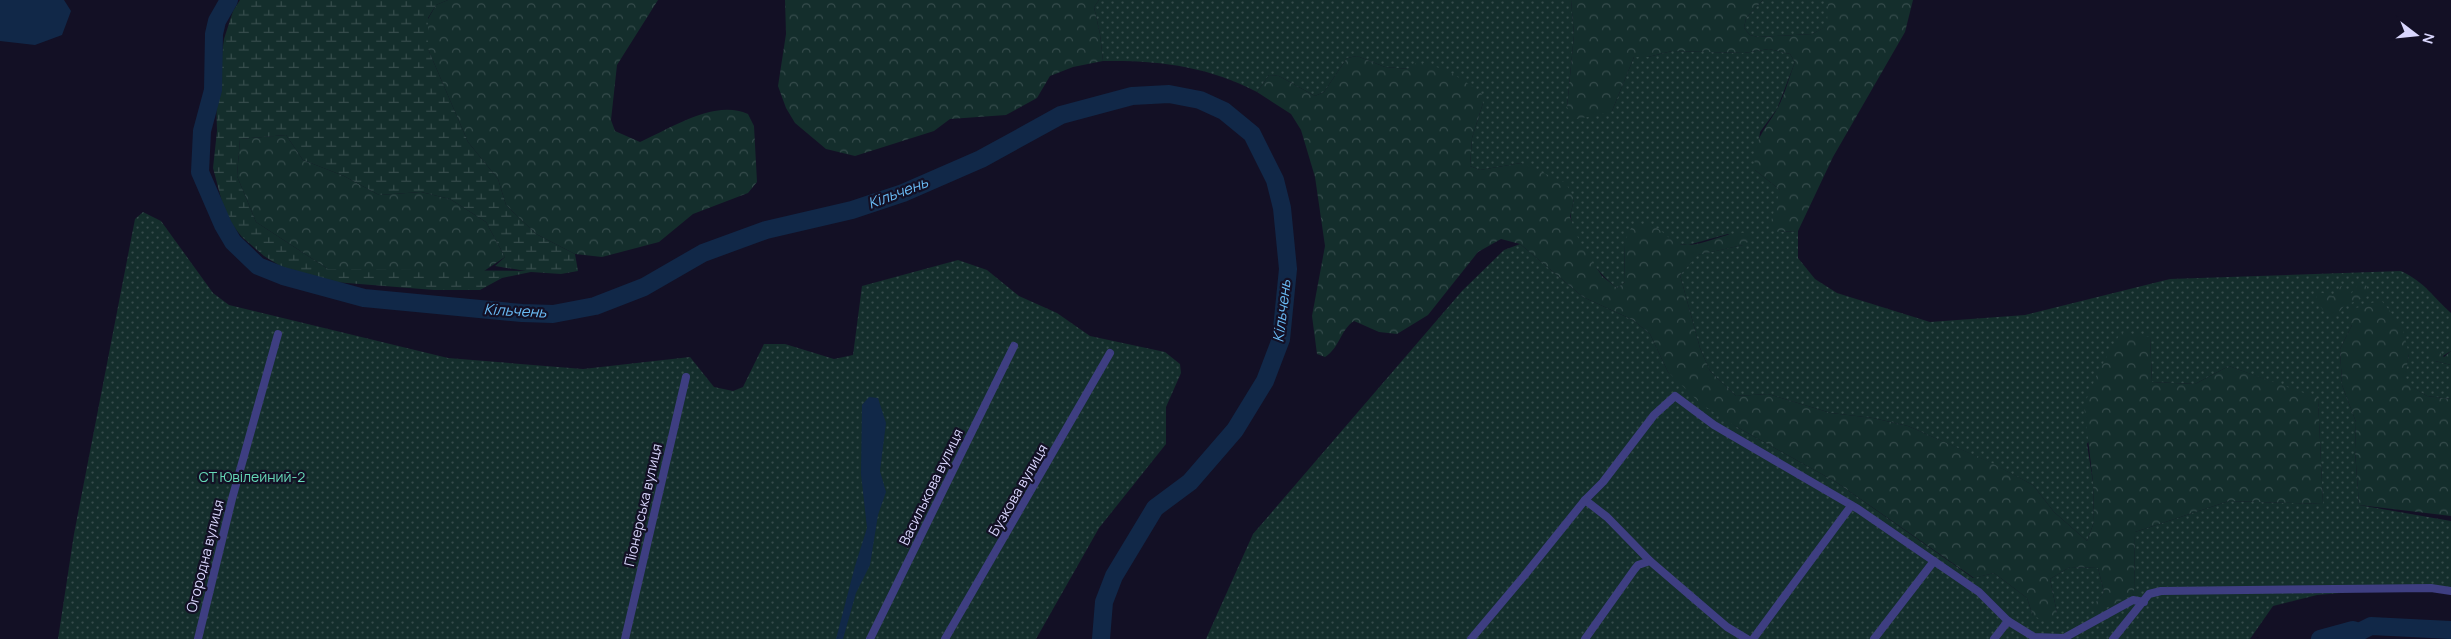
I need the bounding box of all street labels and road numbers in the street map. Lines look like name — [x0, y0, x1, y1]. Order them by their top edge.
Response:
street label: Василькова вулиця — [894, 425, 967, 548]
street label: Бузкова вулиця — [984, 440, 1052, 539]
street label: Піонерська вулиця — [619, 441, 666, 568]
street label: Огородна вулиця — [181, 498, 228, 614]

